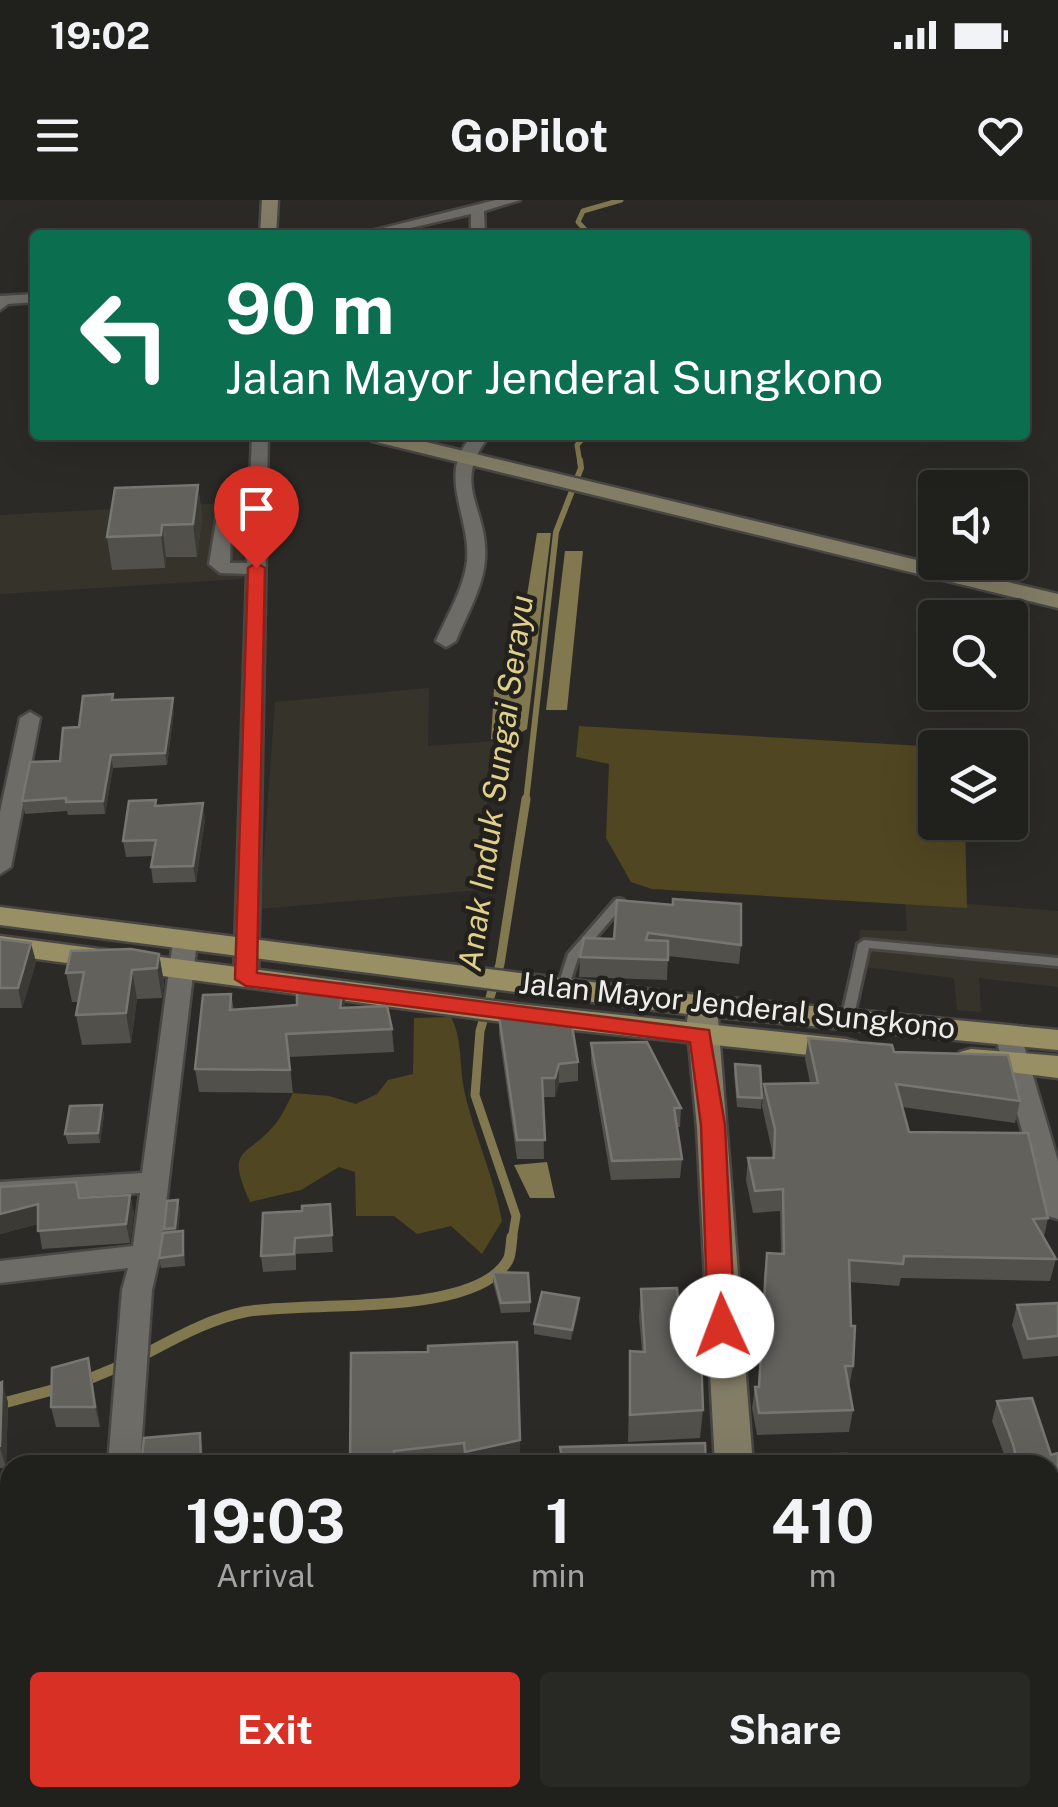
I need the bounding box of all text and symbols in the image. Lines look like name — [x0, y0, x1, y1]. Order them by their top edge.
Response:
text: 19:02 — [50, 13, 150, 58]
icon: menu — [30, 108, 85, 163]
icon: heart — [973, 108, 1028, 163]
text: GoPilot — [450, 109, 608, 162]
text: 90 m — [225, 267, 395, 350]
icon: left — [60, 270, 190, 400]
text: Jalan Mayor Jenderal Sungkono — [225, 351, 883, 404]
pin — [214, 466, 299, 569]
map controls — [918, 470, 1028, 840]
button: sound — [918, 470, 1028, 580]
icon: arrive — [229, 481, 284, 536]
water label: Anak Induk Sungai Serayu — [451, 593, 540, 973]
button: search — [918, 600, 1028, 710]
button: layers — [918, 730, 1028, 840]
street label: Jalan Mayor Jenderal Sungkono — [517, 964, 957, 1046]
position arrow — [670, 1274, 774, 1378]
text: 19:03 — [186, 1486, 345, 1557]
text: 1 — [545, 1486, 571, 1557]
text: 410 — [771, 1486, 874, 1557]
text: Arrival — [216, 1557, 315, 1594]
text: min — [531, 1557, 585, 1594]
text: m — [809, 1557, 836, 1594]
button: Exit — [30, 1672, 520, 1787]
button: Share — [540, 1672, 1030, 1787]

